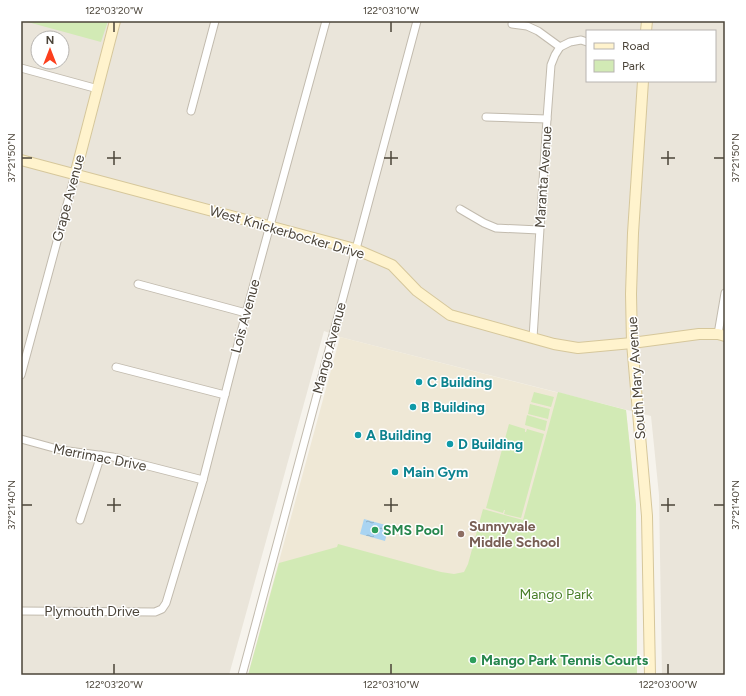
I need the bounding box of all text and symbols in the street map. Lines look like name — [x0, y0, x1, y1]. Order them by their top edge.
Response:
text: 122°03'20"W — [85, 4, 143, 17]
text: 122°03'10"W — [363, 4, 419, 17]
north arrow — [30, 30, 70, 70]
legend — [586, 30, 716, 82]
text: N — [46, 34, 54, 47]
text: Road — [622, 39, 650, 53]
text: Park — [622, 59, 645, 73]
street label: Maranta Avenue — [531, 125, 556, 228]
text: 37°21'50"N — [5, 133, 18, 183]
text: 37°21'50"N — [729, 133, 742, 183]
street label: Grape Avenue — [49, 152, 88, 243]
street label: West Knickerbocker Drive — [207, 202, 367, 263]
street label: Lois Avenue — [227, 277, 264, 355]
street label: Mango Avenue — [309, 300, 350, 396]
street label: South Mary Avenue — [624, 316, 649, 440]
place label: C Building — [427, 374, 492, 391]
marker: C Building — [414, 377, 424, 387]
place label: B Building — [421, 399, 485, 416]
marker: B Building — [408, 402, 418, 412]
place label: A Building — [366, 427, 431, 444]
marker: A Building — [353, 430, 363, 440]
place label: D Building — [458, 436, 523, 453]
marker: D Building — [445, 439, 455, 449]
street label: Merrimac Drive — [52, 440, 148, 475]
place label: Main Gym — [403, 464, 468, 481]
marker: Main Gym — [390, 467, 400, 477]
text: 37°21'40"N — [5, 480, 18, 530]
text: 37°21'40"N — [729, 480, 742, 530]
place label: Sunnyvale Middle School — [469, 518, 560, 551]
place label: SMS Pool — [383, 522, 443, 539]
marker: SMS Pool — [370, 525, 380, 535]
marker: Sunnyvale Middle School — [456, 529, 466, 539]
park label: Mango Park — [519, 586, 593, 603]
street label: Plymouth Drive — [44, 603, 140, 620]
place label: Mango Park Tennis Courts — [481, 652, 649, 669]
marker: Mango Park Tennis Courts — [468, 655, 478, 665]
text: 122°03'20"W — [85, 678, 143, 691]
text: 122°03'10"W — [363, 678, 419, 691]
text: 122°03'00"W — [639, 678, 698, 691]

